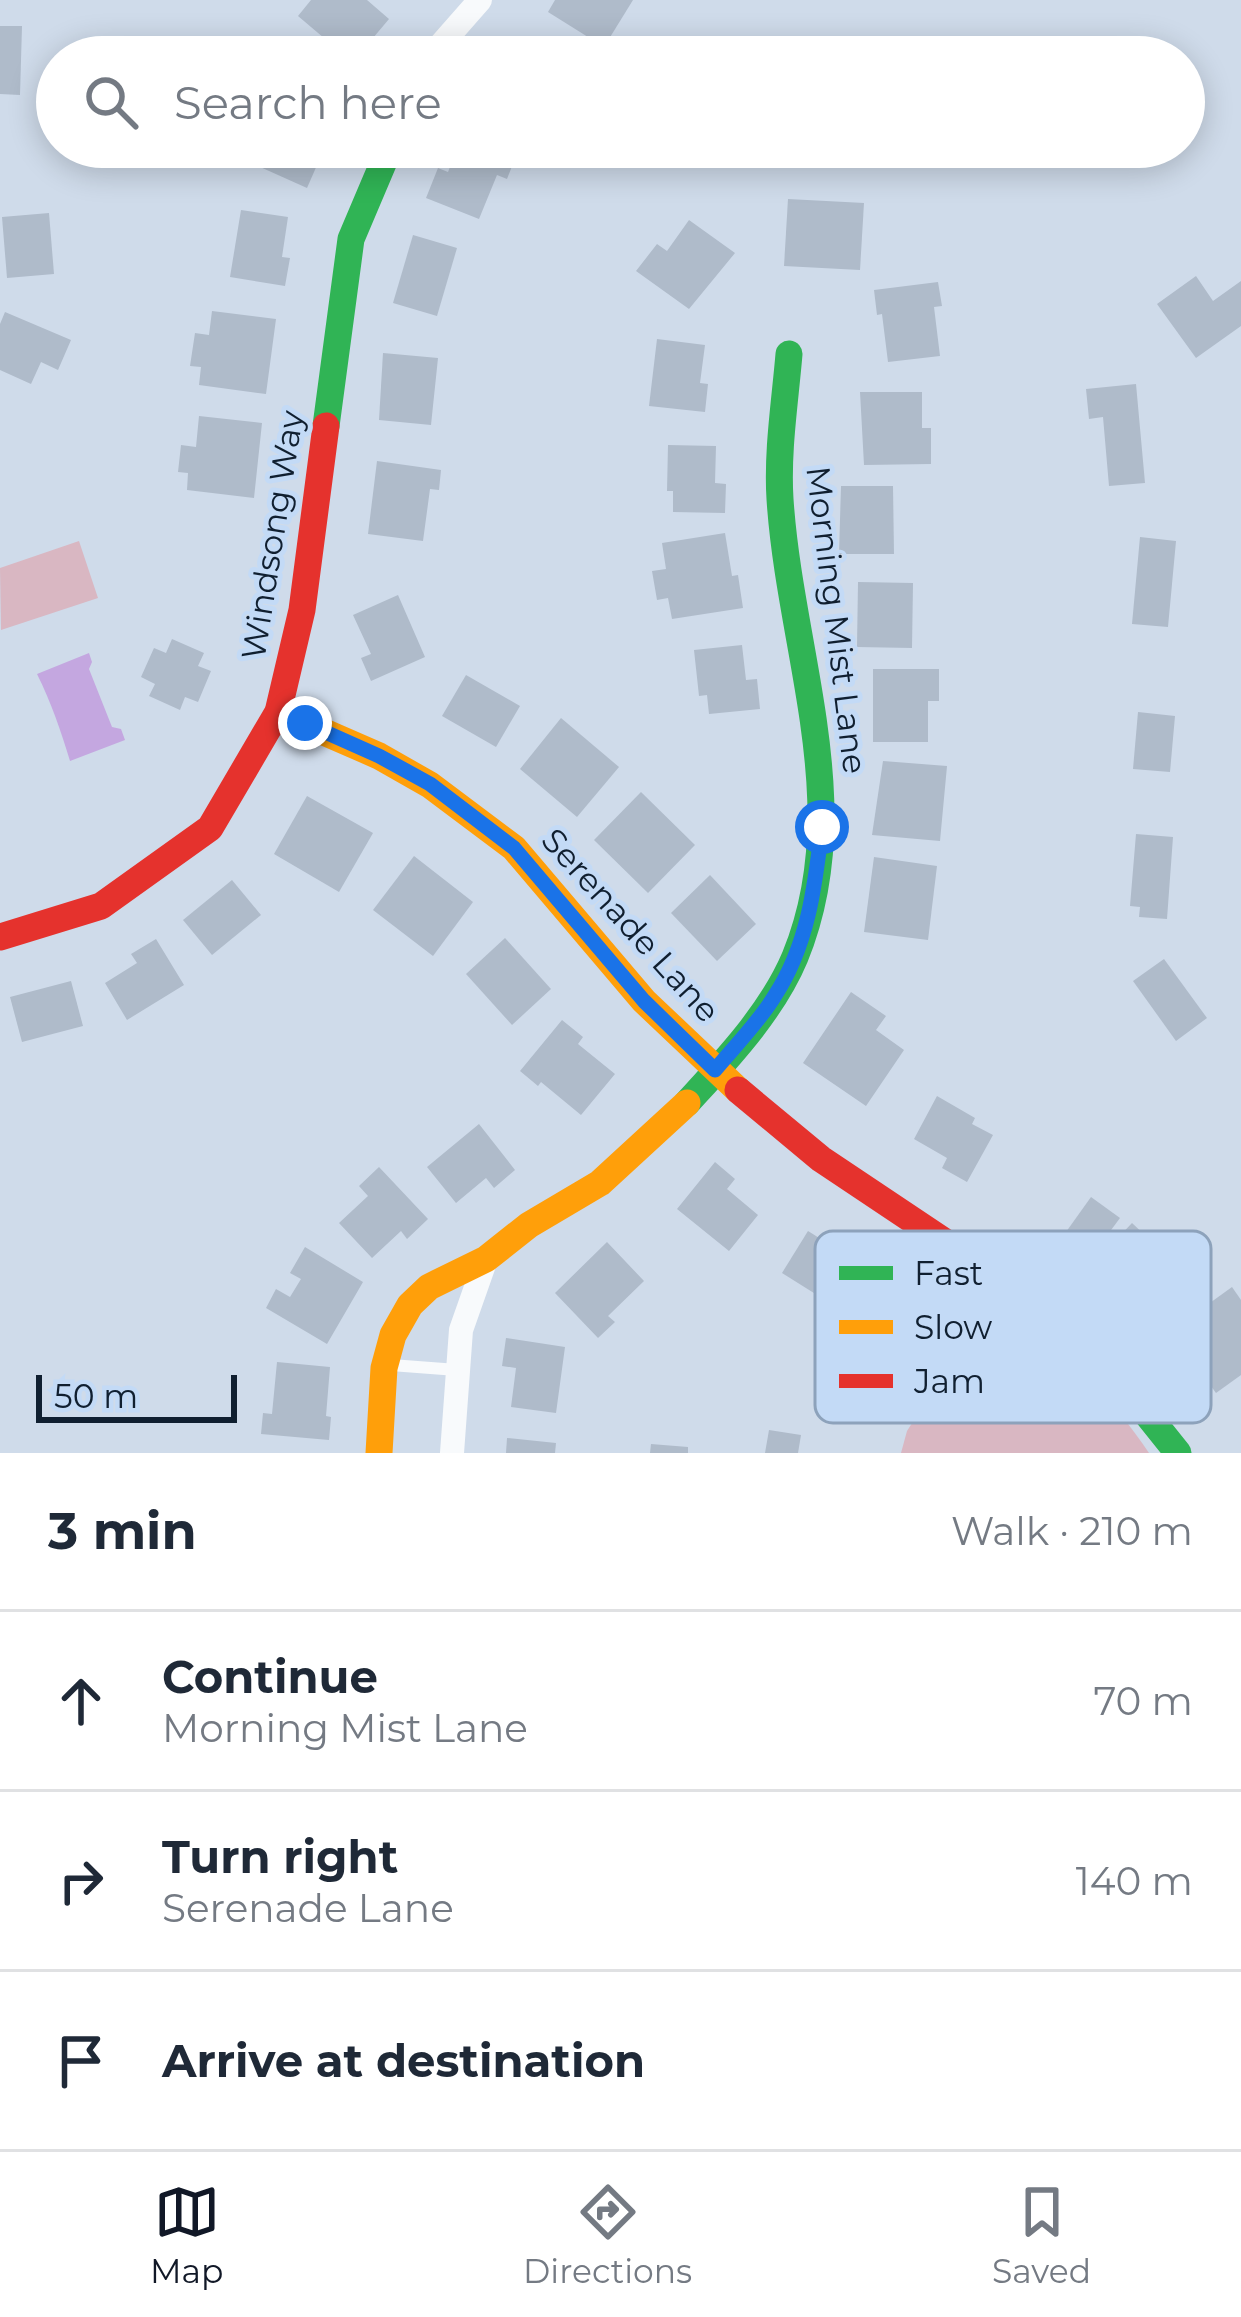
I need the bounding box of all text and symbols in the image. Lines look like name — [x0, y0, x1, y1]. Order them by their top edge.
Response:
search box — [36, 36, 1205, 168]
icon: search — [78, 69, 144, 135]
text: Search here — [174, 75, 442, 130]
street label: Windsong Way — [233, 408, 311, 662]
street label: Morning Mist Lane — [798, 464, 876, 776]
route end — [278, 696, 332, 750]
route start — [795, 800, 849, 854]
street label: Serenade Lane — [534, 820, 728, 1030]
legend — [815, 1231, 1211, 1423]
text: Fast — [914, 1253, 983, 1293]
text: Slow — [914, 1307, 992, 1347]
text: Jam — [913, 1361, 985, 1401]
scale bar — [36, 1369, 237, 1422]
text: 50 m — [54, 1376, 138, 1416]
text: 3 min — [48, 1500, 197, 1562]
text: Walk · 210 m — [951, 1507, 1193, 1555]
text: Continue — [162, 1649, 378, 1704]
icon: ahead — [48, 1668, 114, 1734]
text: 70 m — [1093, 1677, 1193, 1725]
text: Morning Mist Lane — [162, 1704, 528, 1752]
text: Turn right — [162, 1829, 398, 1884]
icon: right — [48, 1848, 114, 1914]
text: 140 m — [1076, 1857, 1193, 1905]
text: Serenade Lane — [162, 1884, 454, 1932]
icon: arrive — [48, 2028, 114, 2094]
text: Arrive at destination — [162, 2033, 645, 2088]
tab: Map — [150, 2179, 223, 2291]
tab: Directions — [523, 2179, 692, 2291]
tab: Saved — [992, 2179, 1091, 2291]

